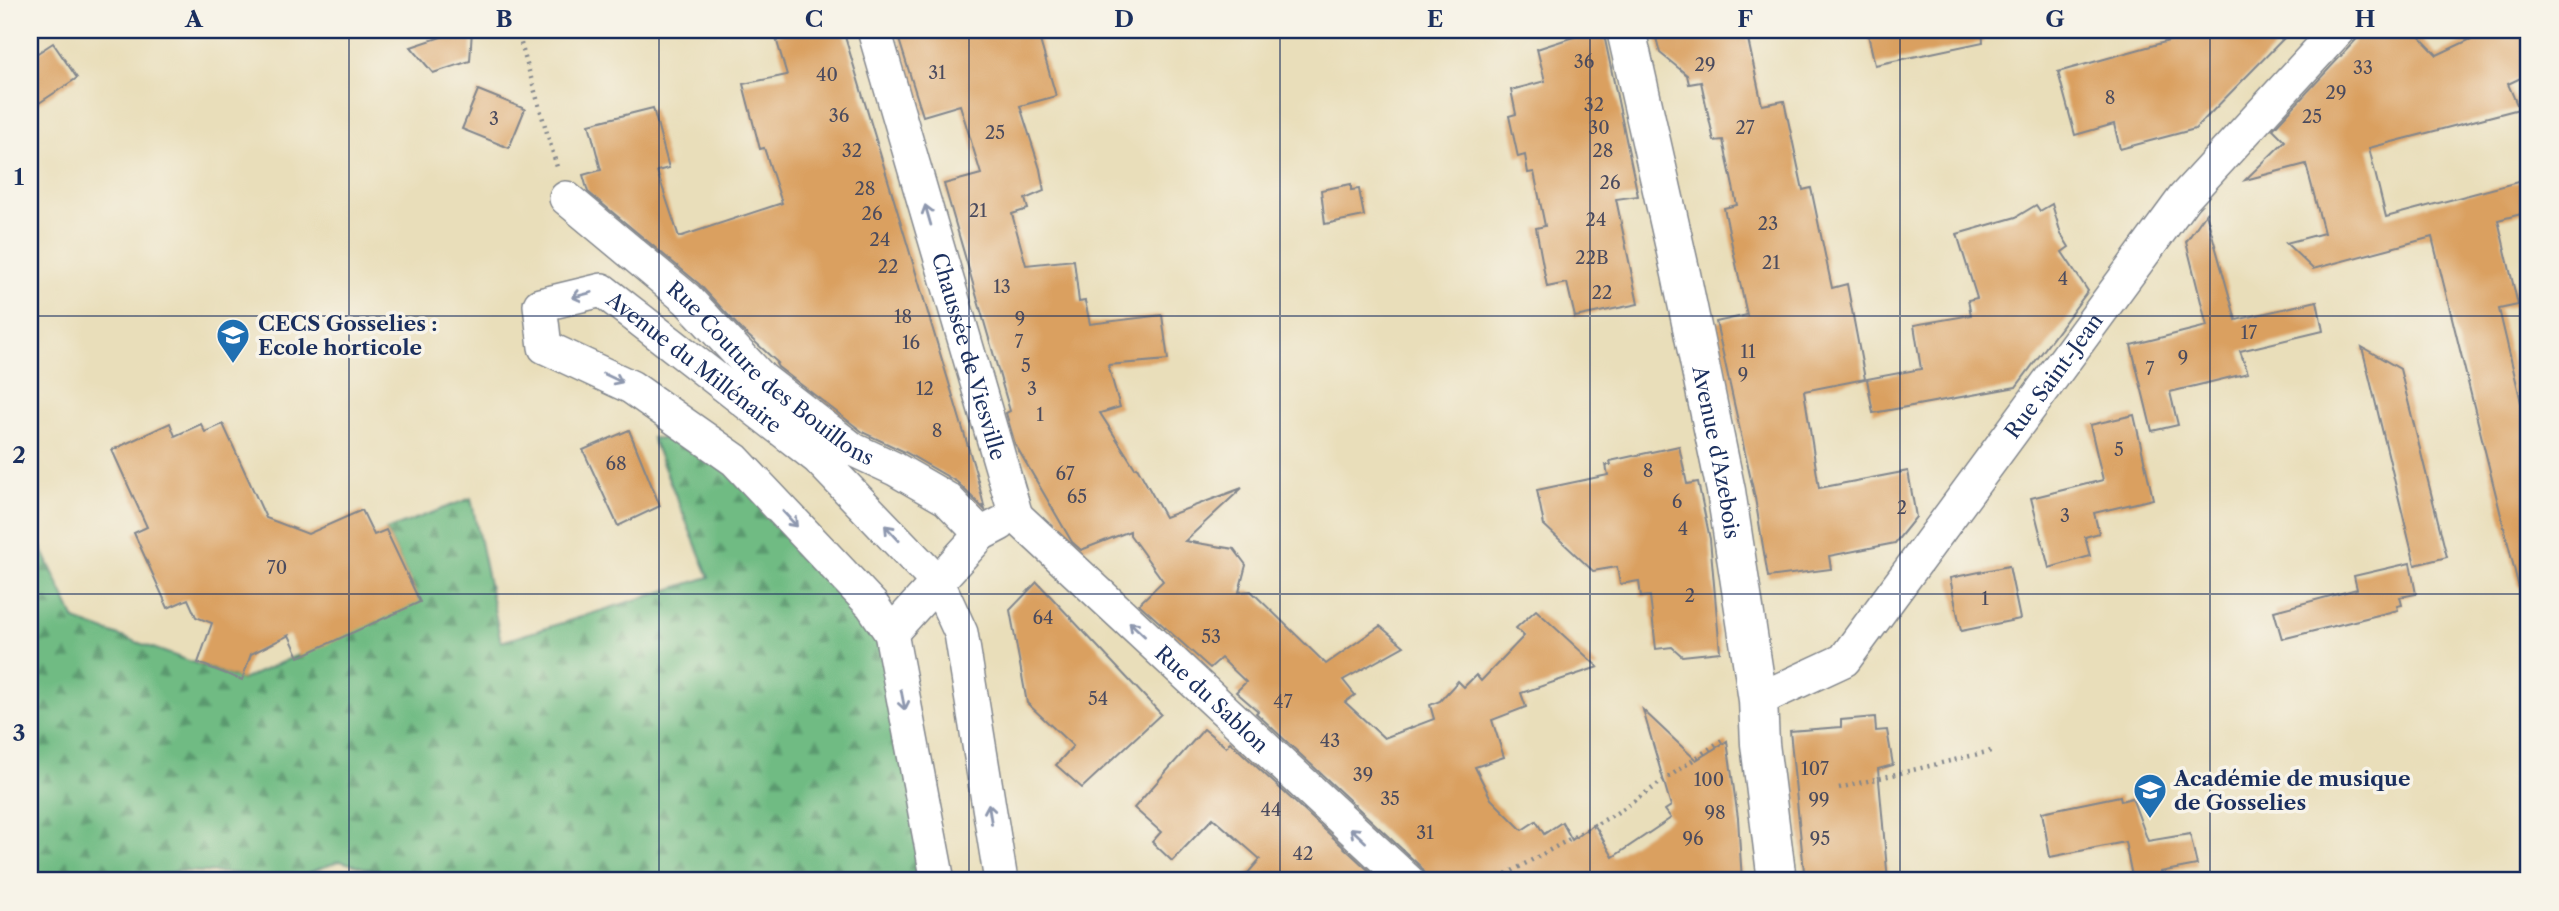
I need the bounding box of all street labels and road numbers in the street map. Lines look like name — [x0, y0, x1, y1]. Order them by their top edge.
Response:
street label: Chaussée de Viesville — [927, 250, 1011, 463]
street label: Rue Couture des Bouillons — [662, 276, 878, 470]
street label: Avenue du Millénaire — [601, 286, 787, 438]
street label: Rue Saint-Jean — [1999, 308, 2108, 443]
street label: Avenue d'Azebois — [1688, 363, 1746, 540]
street label: Rue du Sablon — [1150, 640, 1274, 757]

